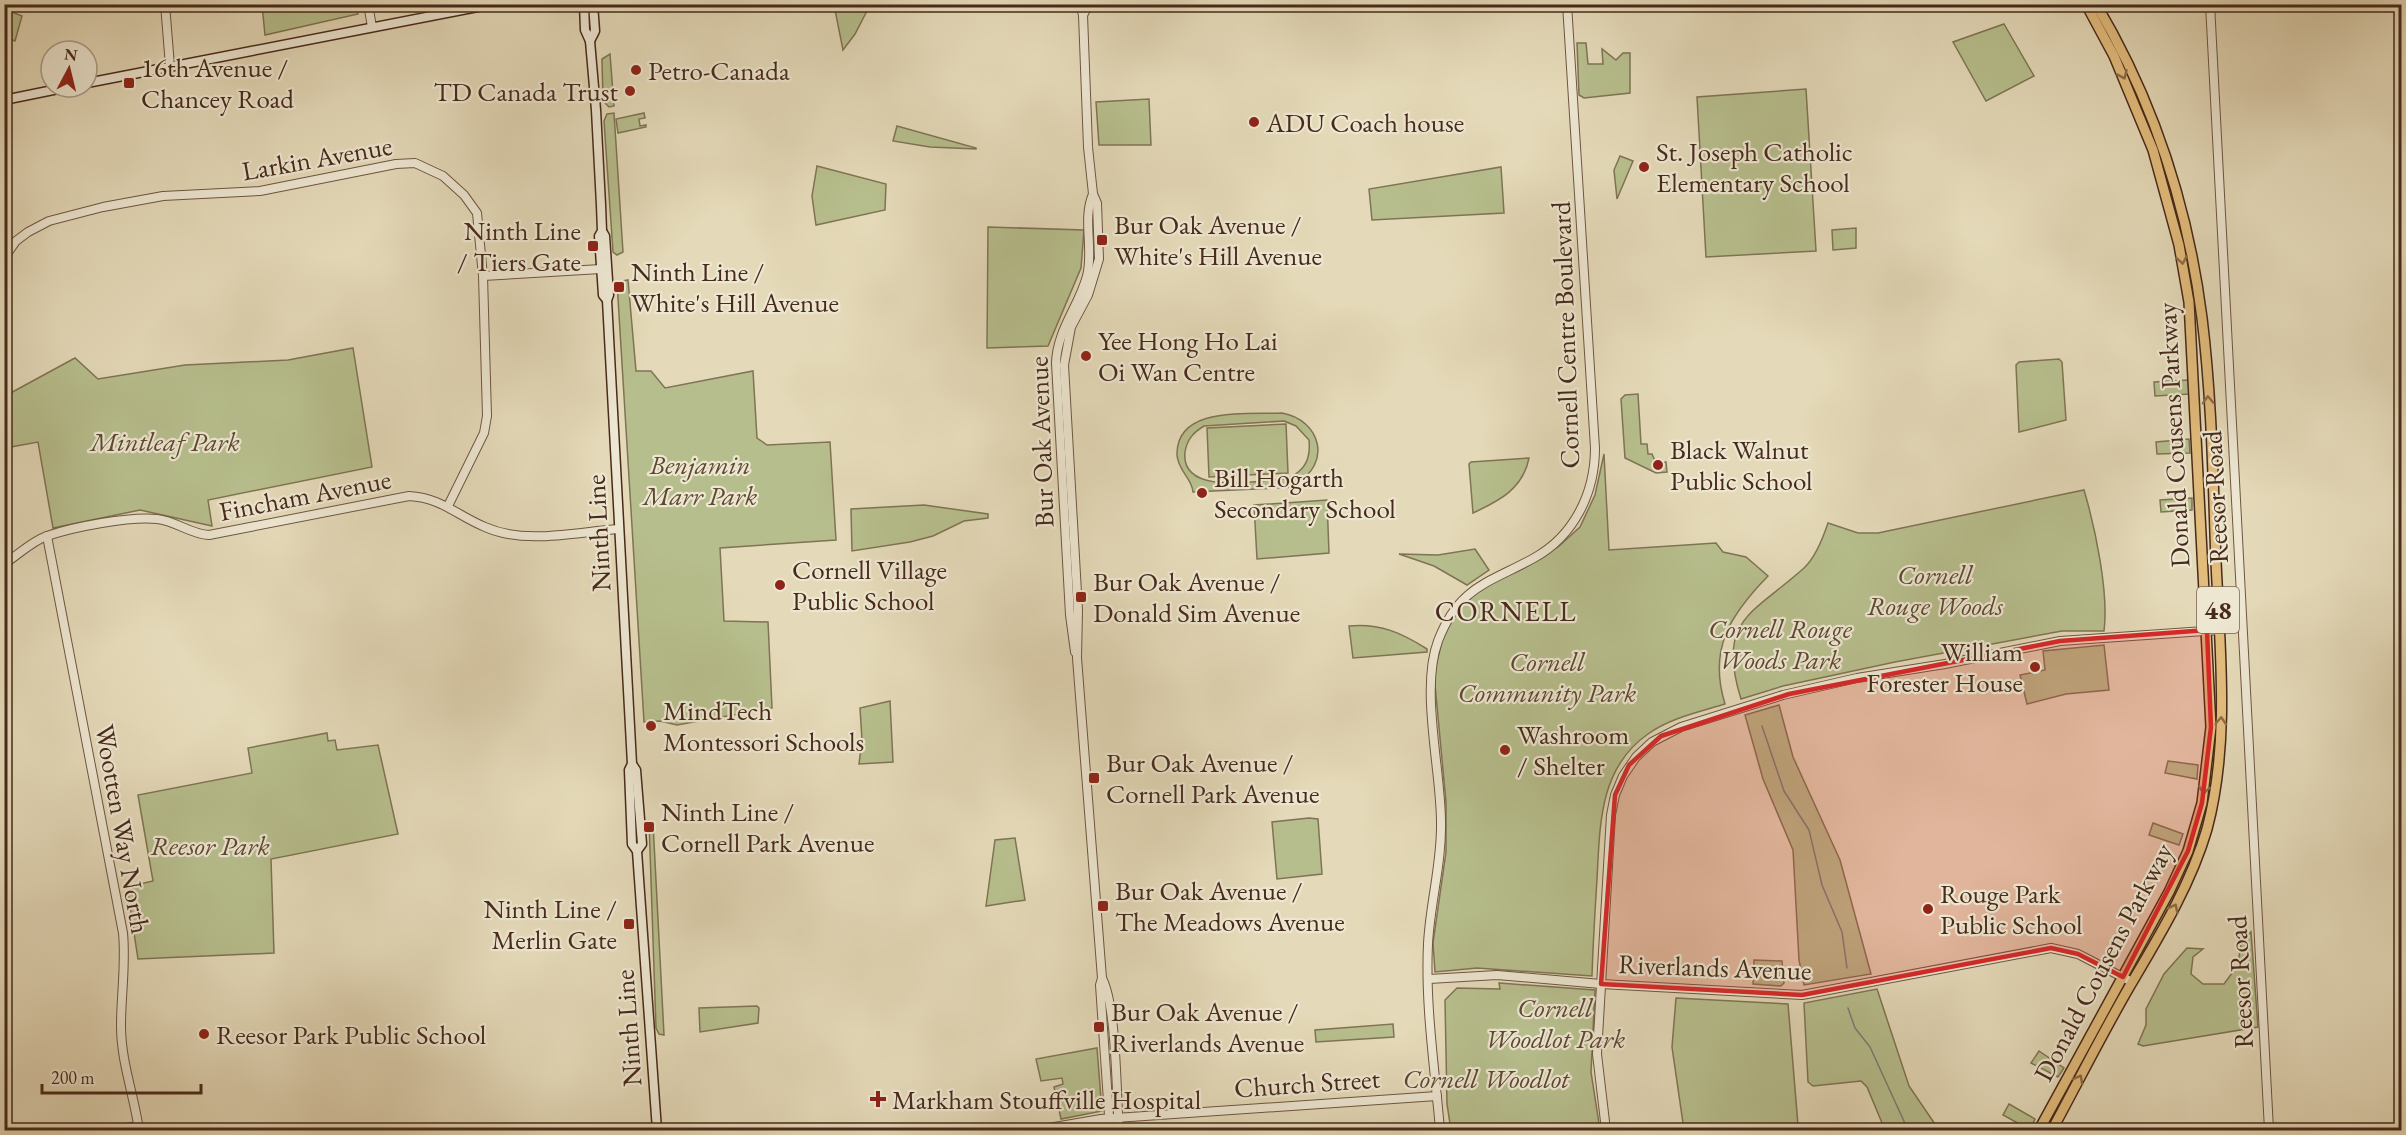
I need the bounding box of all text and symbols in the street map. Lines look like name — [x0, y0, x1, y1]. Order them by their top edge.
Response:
north arrow — [39, 39, 99, 99]
text: N — [63, 43, 79, 66]
place label: 16th Avenue / Chancey Road — [141, 50, 294, 116]
place label: Petro-Canada — [648, 53, 790, 88]
marker: Petro-Canada — [629, 63, 643, 77]
one-way arrow — [2115, 68, 2127, 79]
place label: TD Canada Trust — [434, 74, 619, 109]
marker: 16th Avenue / Chancey Road — [122, 76, 136, 90]
marker: TD Canada Trust — [623, 84, 637, 98]
place label: ADU Coach house — [1265, 105, 1464, 140]
marker: ADU Coach house — [1247, 115, 1261, 129]
street label: Larkin Avenue — [239, 128, 395, 188]
place label: St. Joseph Catholic Elementary School — [1656, 134, 1853, 200]
marker: St. Joseph Catholic Elementary School — [1637, 160, 1651, 174]
street label: Cornell Centre Boulevard — [1543, 200, 1587, 469]
place label: Bur Oak Avenue / White's Hill Avenue — [1114, 207, 1322, 273]
place label: Ninth Line / Tiers Gate — [457, 213, 581, 279]
marker: Bur Oak Avenue / White's Hill Avenue — [1095, 233, 1109, 247]
marker: Ninth Line / Tiers Gate — [586, 239, 600, 253]
place label: Ninth Line / White's Hill Avenue — [631, 254, 839, 320]
one-way arrow — [2175, 255, 2188, 265]
marker: Ninth Line / White's Hill Avenue — [612, 280, 626, 294]
street label: Donald Cousens Parkway — [2149, 302, 2197, 568]
place label: Yee Hong Ho Lai Oi Wan Centre — [1098, 323, 1278, 389]
marker: Yee Hong Ho Lai Oi Wan Centre — [1079, 349, 1093, 363]
street label: Bur Oak Avenue — [1021, 356, 1061, 528]
one-way arrow — [2202, 396, 2215, 405]
park label: Mintleaf Park — [88, 424, 240, 459]
street label: Reesor Road — [2194, 429, 2236, 564]
place label: Black Walnut Public School — [1670, 432, 1812, 498]
park label: Benjamin Marr Park — [641, 447, 757, 513]
marker: Black Walnut Public School — [1651, 458, 1665, 472]
place label: Bill Hogarth Secondary School — [1214, 460, 1396, 526]
street label: Fincham Avenue — [216, 461, 394, 529]
street label: Ninth Line — [577, 474, 619, 592]
marker: Bill Hogarth Secondary School — [1195, 486, 1209, 500]
place label: Cornell Village Public School — [792, 552, 947, 618]
park label: Cornell Rouge Woods — [1867, 557, 2004, 623]
place label: Bur Oak Avenue / Donald Sim Avenue — [1093, 564, 1300, 630]
marker: Cornell Village Public School — [773, 578, 787, 592]
road number: 48 — [2197, 587, 2239, 633]
marker: Bur Oak Avenue / Donald Sim Avenue — [1074, 590, 1088, 604]
district label: CORNELL — [1435, 593, 1577, 629]
park label: Cornell Rouge Woods Park — [1708, 611, 1853, 677]
place label: William Forester House — [1866, 634, 2023, 700]
park label: Cornell Community Park — [1458, 644, 1636, 710]
marker: William Forester House — [2028, 660, 2042, 674]
place label: MindTech Montessori Schools — [663, 693, 864, 759]
place label: Washroom / Shelter — [1517, 717, 1629, 783]
one-way arrow — [2215, 717, 2228, 726]
marker: MindTech Montessori Schools — [644, 719, 658, 733]
street label: Wootten Way North — [87, 722, 159, 936]
marker: Washroom / Shelter — [1498, 743, 1512, 757]
place label: Bur Oak Avenue / Cornell Park Avenue — [1106, 745, 1320, 811]
marker: Bur Oak Avenue / Cornell Park Avenue — [1087, 771, 1101, 785]
one-way arrow — [2199, 785, 2211, 794]
place label: Ninth Line / Cornell Park Avenue — [661, 794, 875, 860]
marker: Ninth Line / Cornell Park Avenue — [642, 820, 656, 834]
park label: Reesor Park — [150, 828, 270, 863]
street label: Donald Cousens Parkway — [2025, 837, 2181, 1087]
place label: Bur Oak Avenue / The Meadows Avenue — [1115, 873, 1345, 939]
place label: Rouge Park Public School — [1940, 876, 2082, 942]
place label: Ninth Line / Merlin Gate — [484, 891, 617, 957]
marker: Bur Oak Avenue / The Meadows Avenue — [1096, 899, 1110, 913]
marker: Rouge Park Public School — [1921, 902, 1935, 916]
one-way arrow — [2166, 904, 2178, 915]
street label: Reesor Road — [2219, 914, 2261, 1049]
marker: Ninth Line / Merlin Gate — [622, 917, 636, 931]
street label: Riverlands Avenue — [1618, 946, 1812, 988]
street label: Ninth Line — [606, 968, 650, 1088]
park label: Cornell Woodlot Park — [1485, 990, 1625, 1056]
place label: Bur Oak Avenue / Riverlands Avenue — [1111, 994, 1304, 1060]
place label: Reesor Park Public School — [216, 1017, 486, 1052]
marker: Bur Oak Avenue / Riverlands Avenue — [1092, 1020, 1106, 1034]
marker: Reesor Park Public School — [197, 1027, 211, 1041]
scale bar — [42, 1057, 201, 1095]
street label: Church Street — [1233, 1060, 1382, 1106]
park label: Cornell Woodlot — [1403, 1061, 1570, 1096]
text: 200 m — [51, 1066, 95, 1089]
one-way arrow — [2072, 1074, 2083, 1085]
place label: Markham Stouffville Hospital — [892, 1082, 1201, 1117]
marker: Markham Stouffville Hospital — [869, 1090, 887, 1108]

